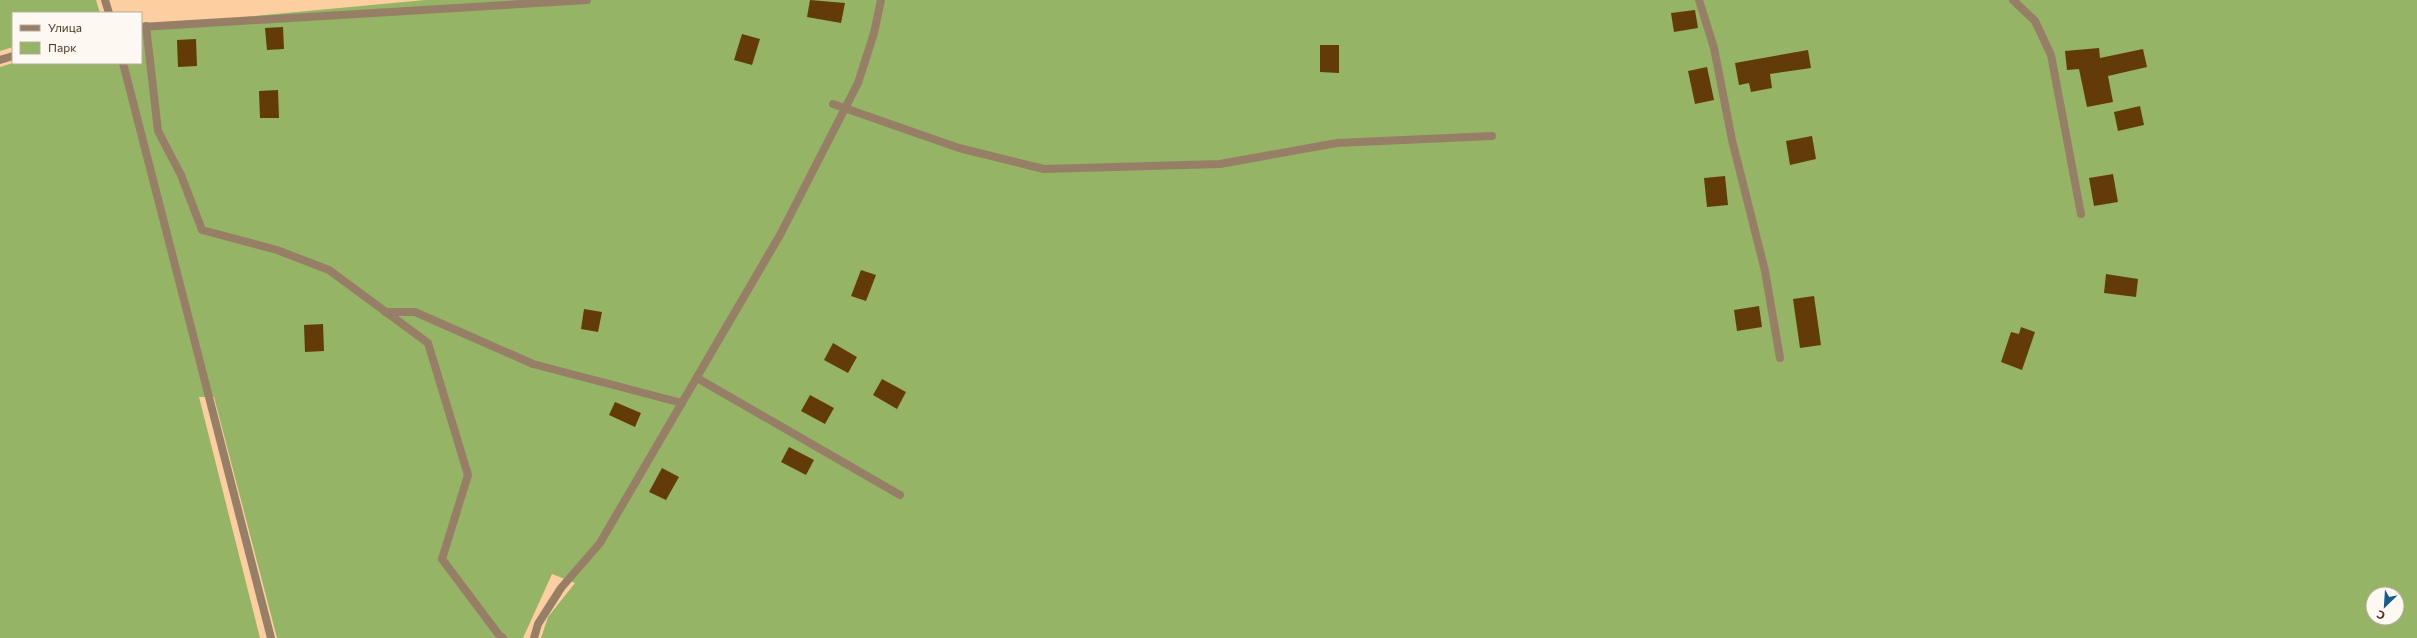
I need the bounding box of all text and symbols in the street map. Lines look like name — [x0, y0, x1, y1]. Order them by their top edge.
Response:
legend — [12, 12, 142, 64]
text: Улица — [48, 20, 82, 34]
text: Парк — [48, 40, 77, 54]
north arrow — [2365, 586, 2405, 626]
text: С — [2374, 608, 2387, 623]

